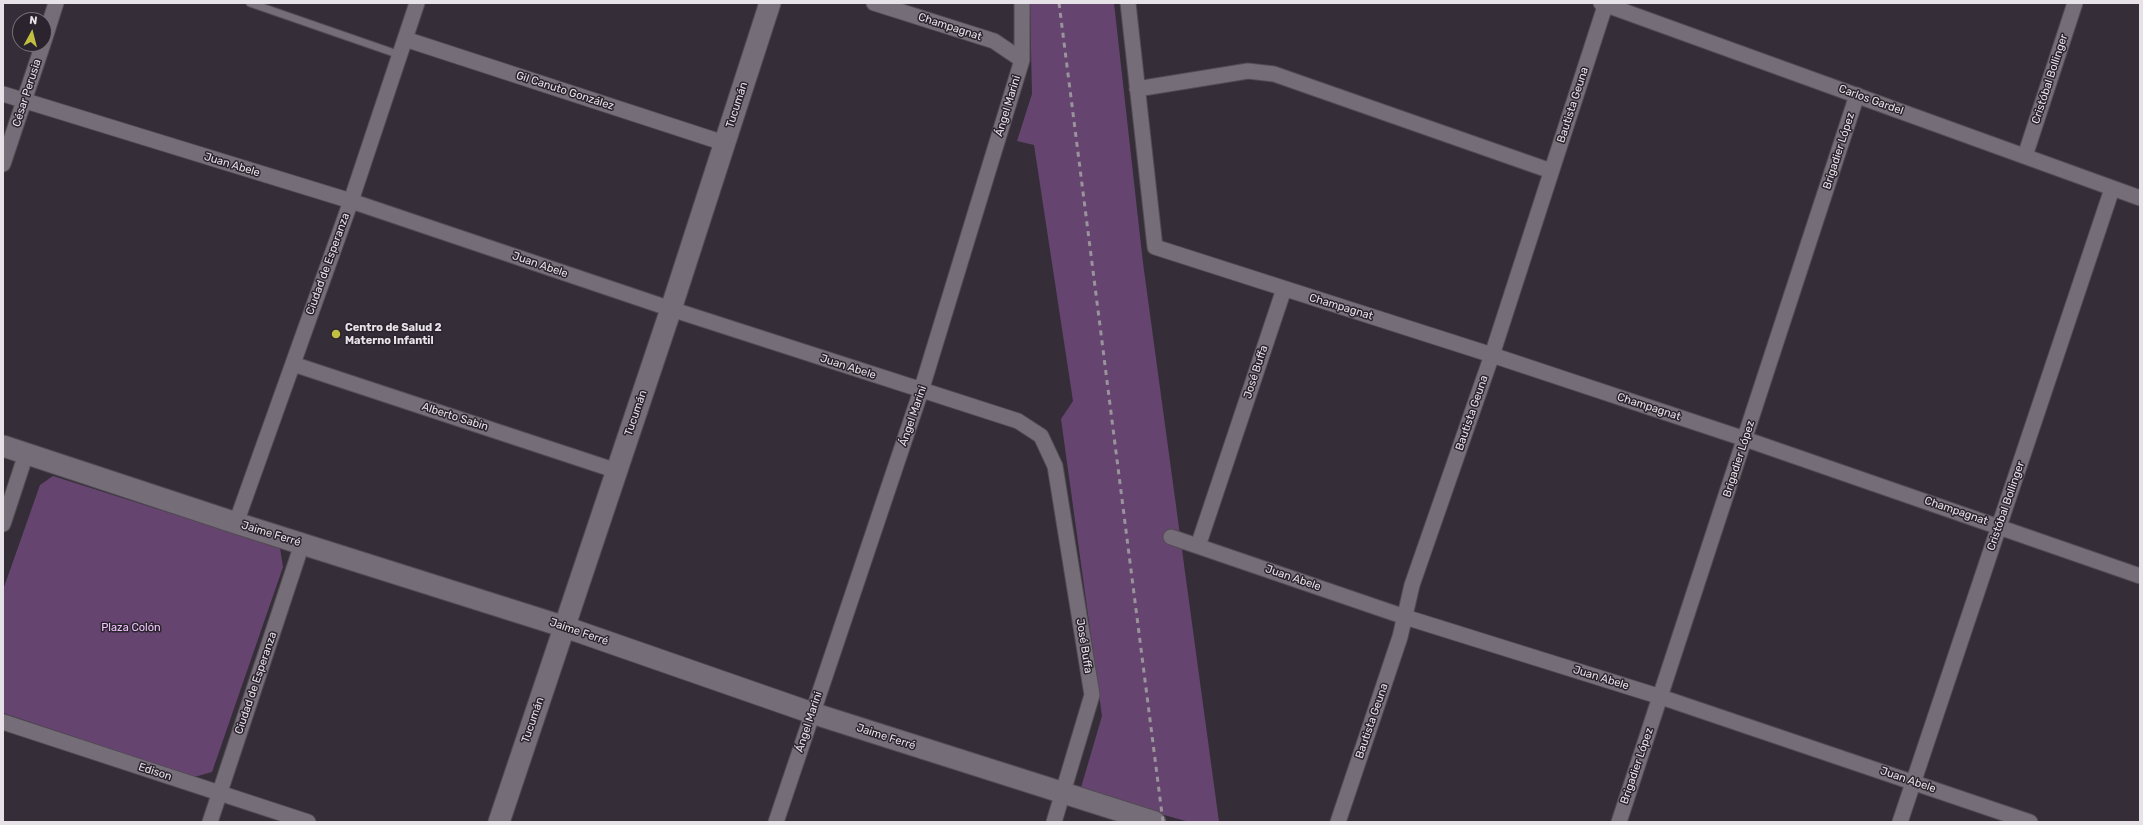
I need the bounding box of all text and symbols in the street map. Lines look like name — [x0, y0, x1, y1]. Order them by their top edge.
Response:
street label: Champagnat — [917, 11, 983, 43]
north arrow — [12, 12, 52, 52]
text: N — [29, 14, 38, 28]
street label: Cristóbal Bollinger — [2029, 32, 2071, 126]
street label: César Perusia — [10, 58, 44, 128]
street label: Bautista Geuna — [1555, 66, 1591, 144]
street label: Gil Canuto González — [514, 69, 616, 113]
street label: Ángel Marini — [992, 74, 1024, 138]
street label: Tucumán — [723, 80, 751, 130]
street label: Carlos Gardel — [1837, 82, 1905, 118]
street label: Brigadier López — [1820, 111, 1858, 191]
street label: Juan Abele — [202, 150, 262, 180]
street label: Ciudad de Esperanza — [303, 211, 353, 317]
street label: Juan Abele — [510, 249, 570, 281]
street label: Champagnat — [1307, 291, 1375, 323]
place label: Centro de Salud 2 Materno Infantil — [345, 321, 442, 347]
marker: Centro de Salud 2 Materno Infantil — [330, 328, 342, 340]
street label: José Buffa — [1241, 344, 1271, 400]
street label: Juan Abele — [818, 352, 878, 382]
street label: Bautista Geuna — [1453, 374, 1491, 452]
street label: Ángel Marini — [896, 384, 930, 448]
street label: Tucumán — [622, 388, 650, 438]
street label: Champagnat — [1616, 391, 1682, 423]
street label: Alberto Sabin — [420, 400, 490, 434]
street label: Brigadier López — [1720, 419, 1758, 499]
street label: Cristóbal Bollinger — [1985, 460, 2027, 552]
street label: Champagnat — [1923, 494, 1989, 528]
street label: Jaime Ferré — [240, 519, 302, 549]
street label: Juan Abele — [1263, 562, 1323, 594]
street label: Jaime Ferré — [548, 616, 610, 648]
street label: José Buffa — [1073, 618, 1095, 674]
park label: Plaza Colón — [101, 621, 161, 635]
street label: Ciudad de Esperanza — [232, 630, 280, 736]
street label: Juan Abele — [1571, 663, 1631, 693]
street label: Bautista Geuna — [1353, 682, 1391, 760]
street label: Ángel Marini — [793, 690, 825, 754]
street label: Tucumán — [519, 695, 547, 745]
street label: Jaime Ferré — [855, 721, 917, 753]
street label: Brigadier López — [1618, 726, 1656, 806]
street label: Edison — [137, 760, 173, 784]
street label: Juan Abele — [1878, 764, 1938, 796]

